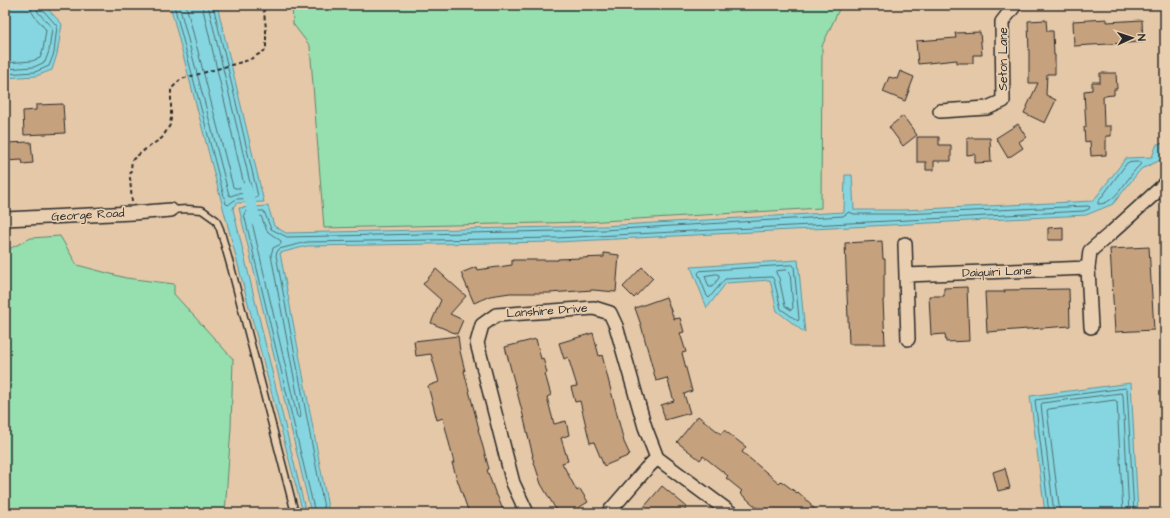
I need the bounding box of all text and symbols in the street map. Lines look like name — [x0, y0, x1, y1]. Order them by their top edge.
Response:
north arrow — [1112, 18, 1152, 58]
street label: Seton Lane — [995, 27, 1012, 91]
text: N — [1134, 34, 1149, 41]
street label: George Road — [51, 205, 125, 226]
street label: Daiquiri Lane — [962, 262, 1033, 282]
street label: Lanshire Drive — [506, 300, 589, 322]

